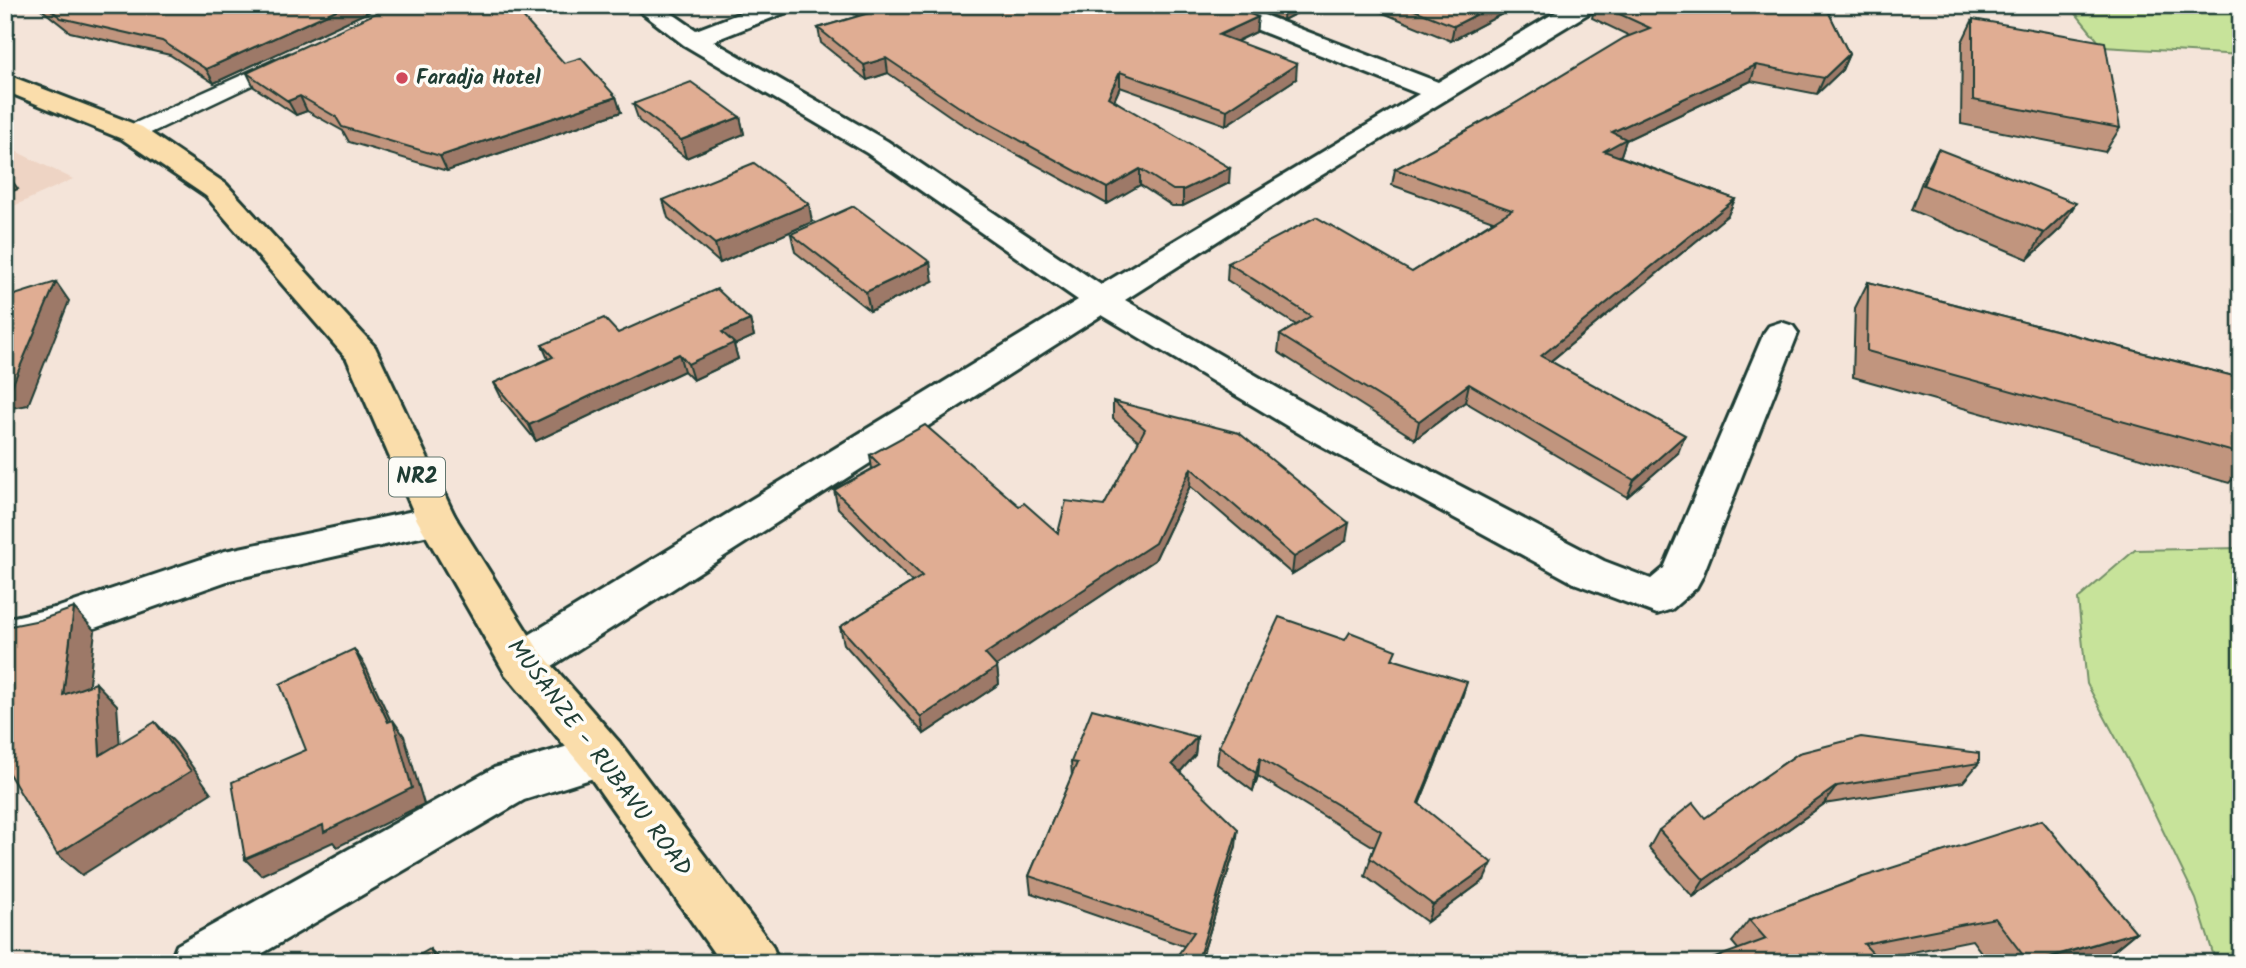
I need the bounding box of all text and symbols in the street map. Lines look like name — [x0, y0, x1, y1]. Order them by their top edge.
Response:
place label: Faradja Hotel — [416, 62, 541, 95]
marker: Faradja Hotel — [394, 70, 410, 86]
road number: NR2 — [389, 457, 445, 496]
street label: MUSANZE - RUBAVU ROAD — [496, 631, 702, 885]

